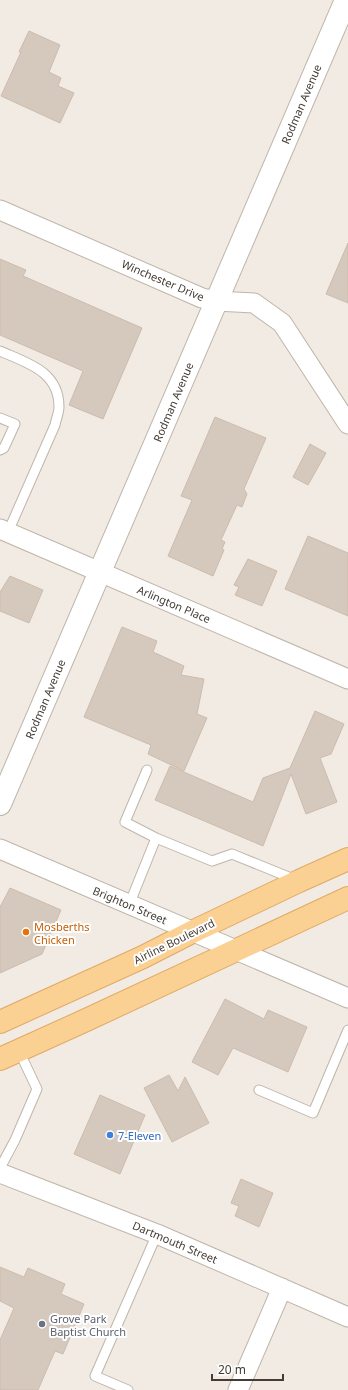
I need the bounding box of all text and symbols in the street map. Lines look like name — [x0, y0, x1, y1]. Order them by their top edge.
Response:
street label: Rodman Avenue — [277, 62, 325, 146]
street label: Winchester Drive — [119, 256, 207, 304]
street label: Rodman Avenue — [149, 360, 197, 444]
street label: Arlington Place — [135, 582, 213, 626]
street label: Rodman Avenue — [21, 657, 69, 741]
street label: Brighton Street — [91, 883, 169, 927]
street label: Airline Boulevard — [131, 915, 217, 967]
place label: Mosberths Chicken — [34, 919, 89, 947]
marker: Mosberths Chicken — [21, 927, 31, 937]
place label: 7-Eleven — [118, 1128, 161, 1143]
marker: 7-Eleven — [105, 1130, 115, 1140]
street label: Dartmouth Street — [130, 1217, 220, 1267]
place label: Grove Park Baptist Church — [50, 1311, 126, 1339]
marker: Grove Park Baptist Church — [37, 1319, 47, 1329]
scale bar — [212, 1356, 283, 1382]
text: 20 m — [218, 1361, 246, 1378]

